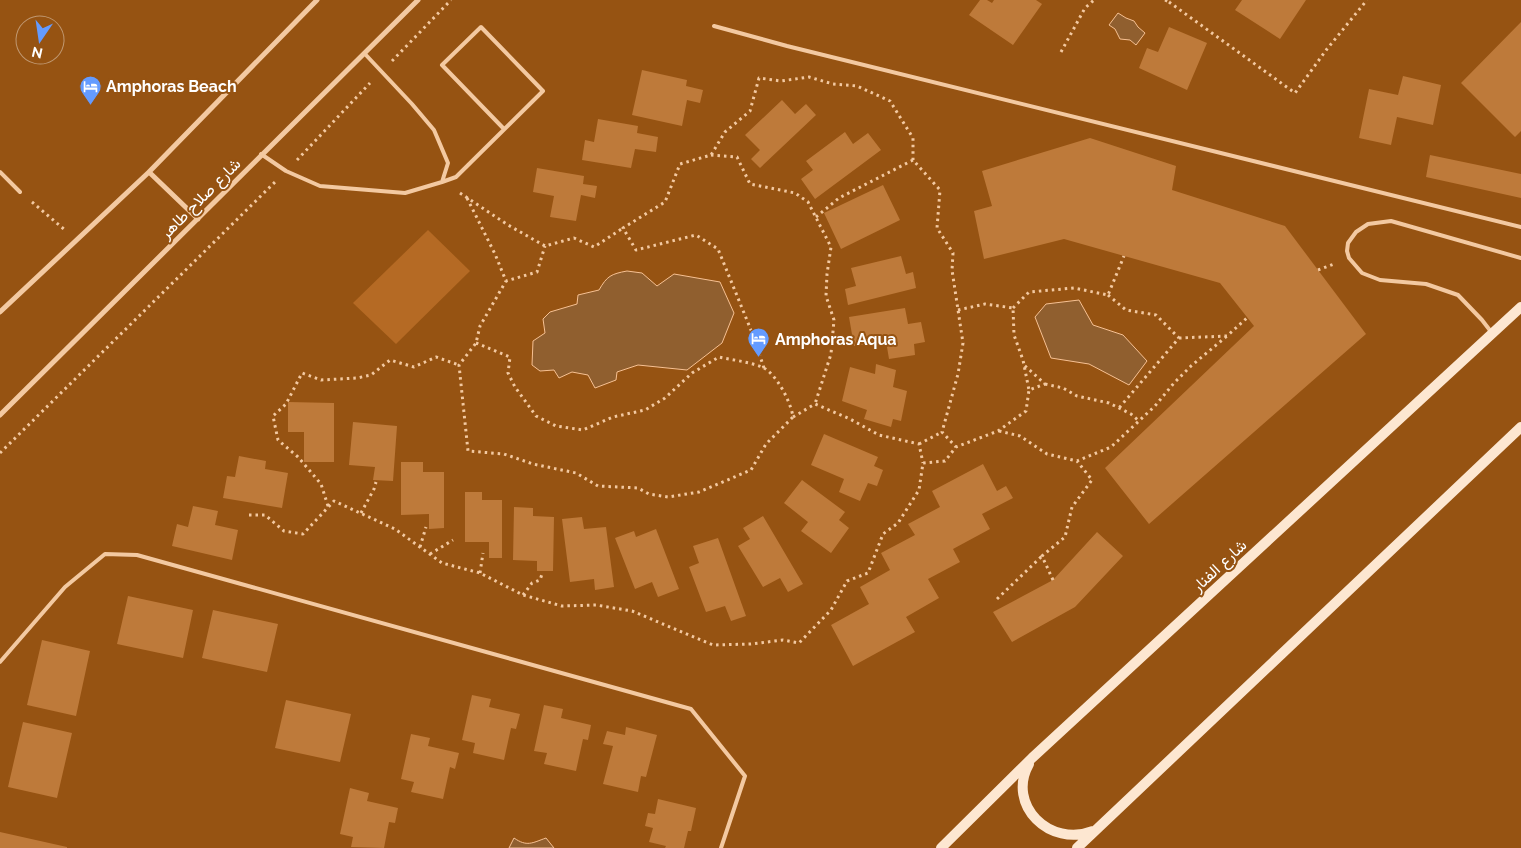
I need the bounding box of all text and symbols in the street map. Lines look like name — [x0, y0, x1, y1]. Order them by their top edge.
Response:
north arrow — [15, 15, 65, 65]
text: N — [30, 44, 44, 62]
hotel icon: Amphoras Beach — [78, 74, 102, 105]
place label: Amphoras Beach — [106, 77, 237, 96]
street label: شارع صلاح طاهر — [155, 154, 246, 245]
hotel icon: Amphoras Aqua — [747, 327, 771, 358]
place label: Amphoras Aqua — [775, 330, 896, 349]
street label: شارع الفنار — [1187, 535, 1252, 598]

